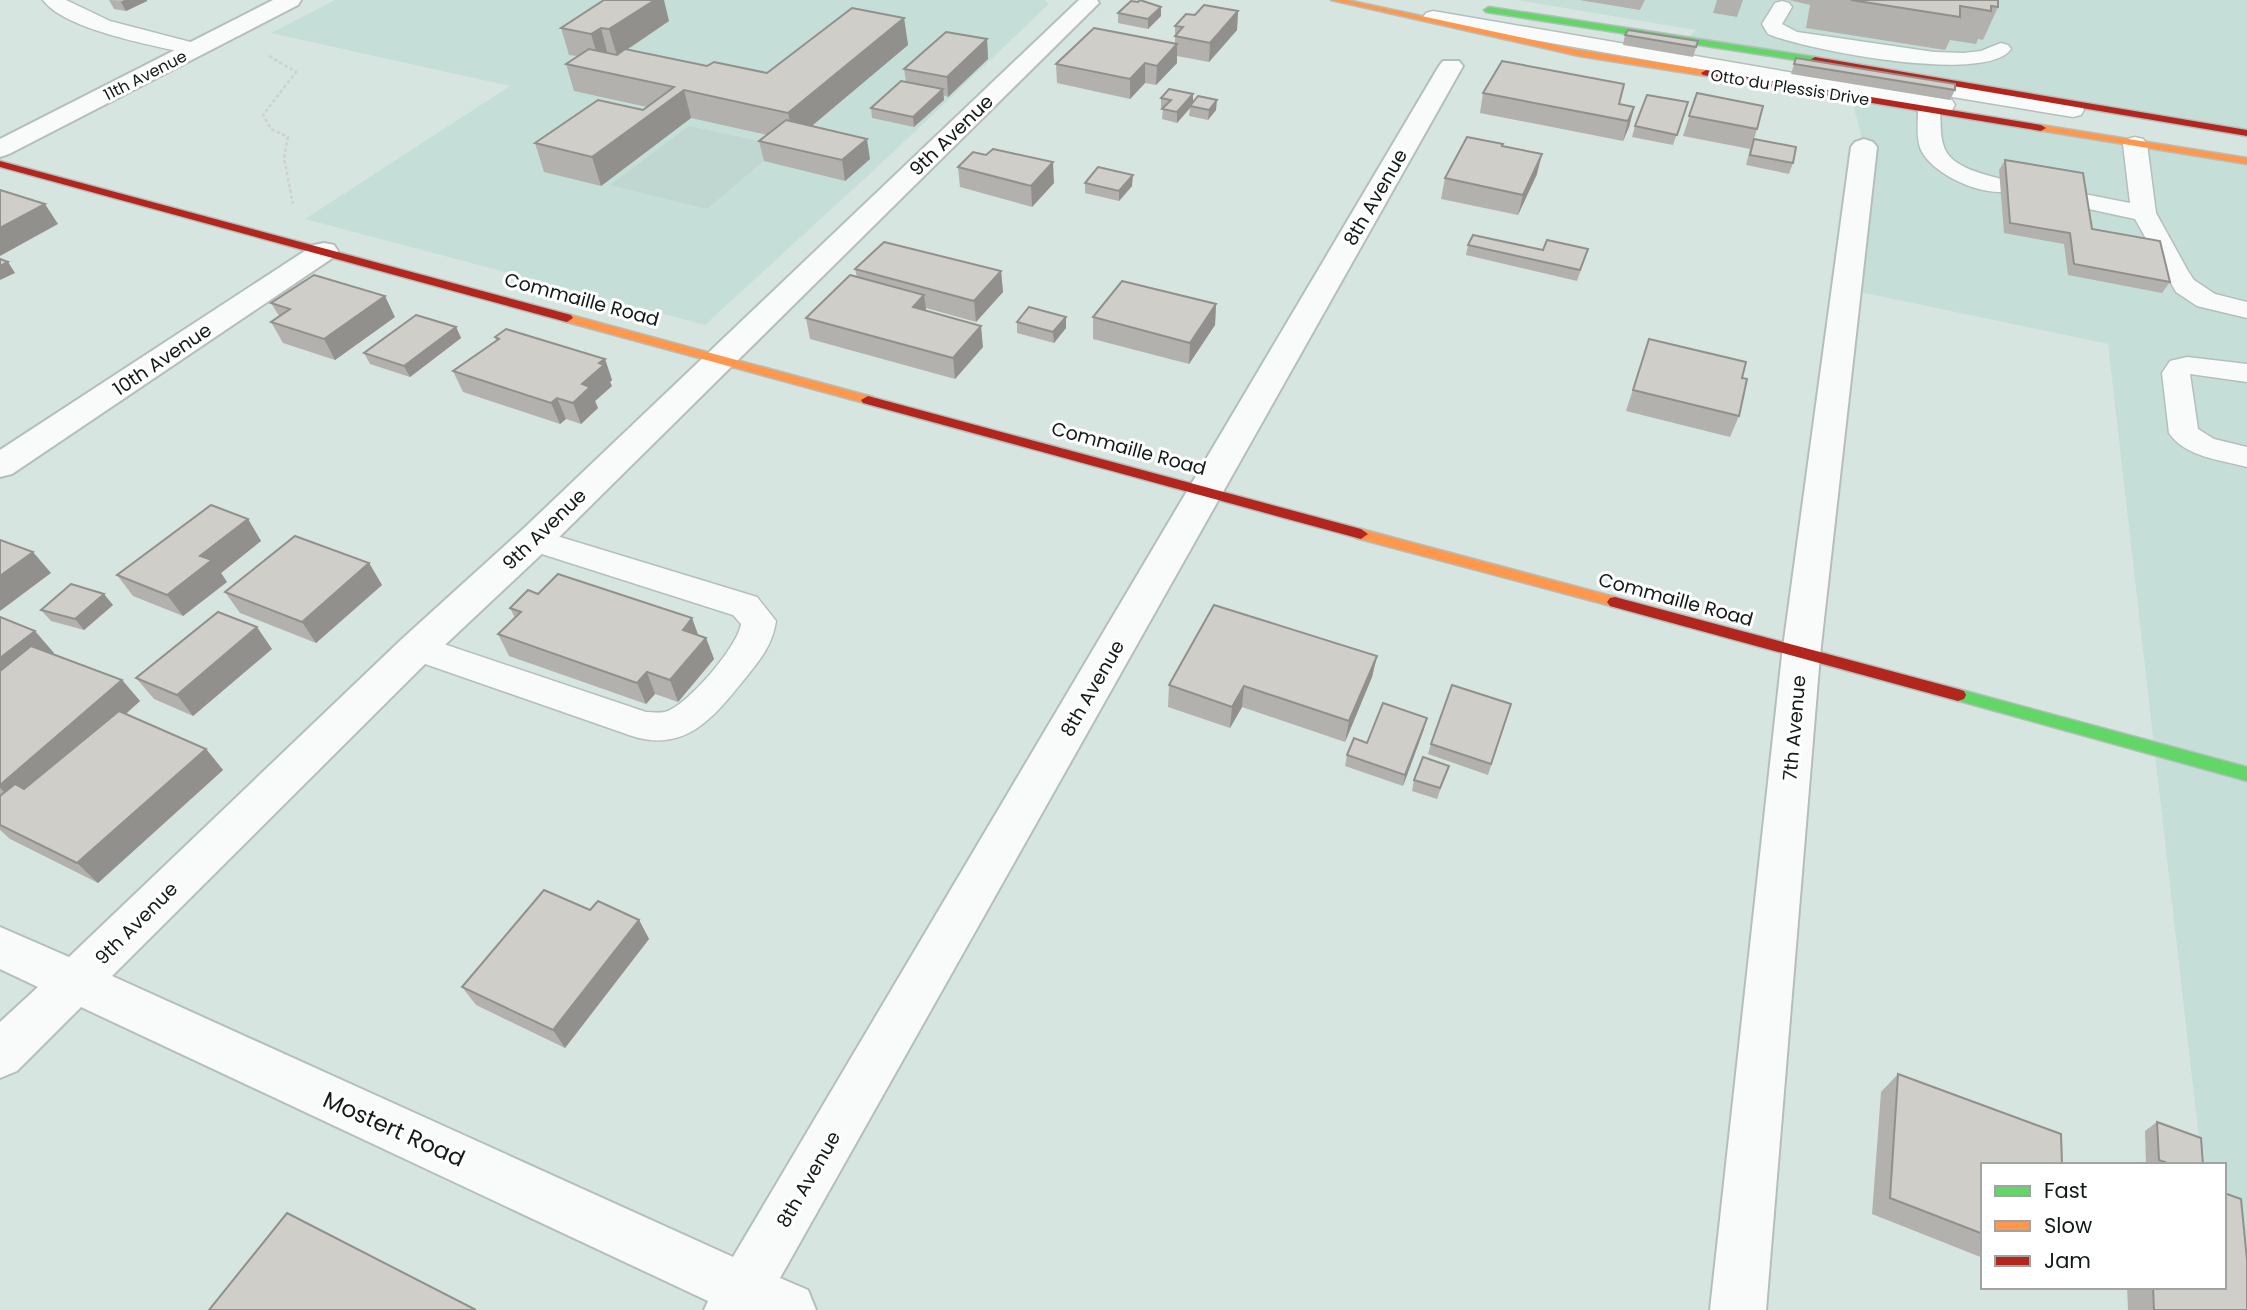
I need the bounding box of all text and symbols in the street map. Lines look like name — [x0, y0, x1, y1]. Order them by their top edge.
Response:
street label: 11th Avenue — [100, 45, 191, 106]
street label: Otto du Plessis Drive — [1709, 64, 1871, 111]
street label: 9th Avenue — [903, 88, 999, 182]
street label: 8th Avenue — [1337, 144, 1414, 251]
street label: Commaille Road — [502, 266, 662, 333]
street label: 10th Avenue — [108, 316, 217, 402]
street label: Commaille Road — [1049, 415, 1209, 482]
street label: 9th Avenue — [496, 482, 592, 576]
street label: Commaille Road — [1596, 566, 1756, 633]
street label: 8th Avenue — [1054, 635, 1131, 742]
street label: 7th Avenue — [1776, 674, 1813, 782]
street label: 9th Avenue — [89, 876, 184, 971]
street label: Mostert Road — [318, 1083, 470, 1175]
street label: 8th Avenue — [770, 1126, 847, 1233]
legend — [1981, 1163, 2226, 1289]
text: Fast — [2044, 1176, 2087, 1205]
text: Slow — [2044, 1211, 2092, 1240]
text: Jam — [2044, 1246, 2091, 1275]

